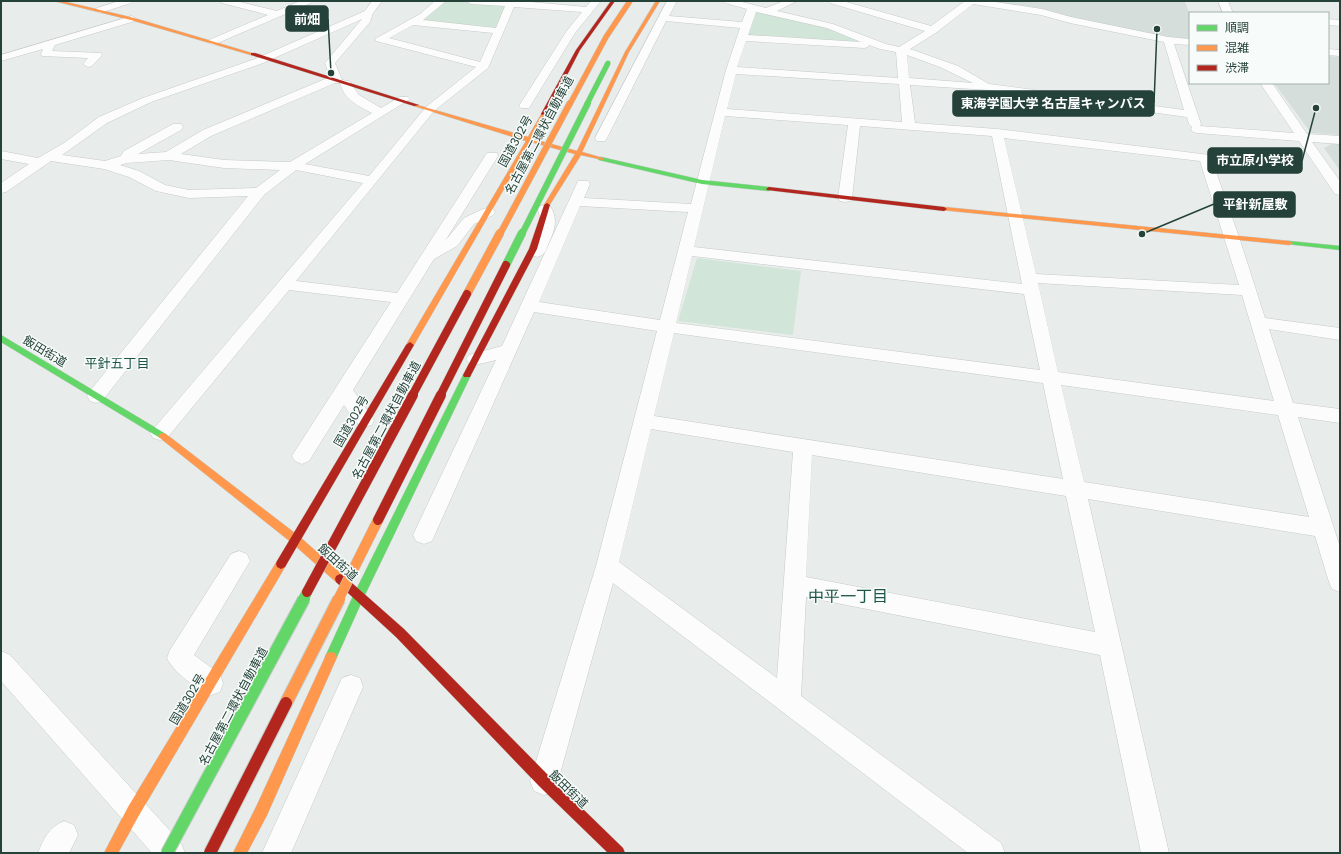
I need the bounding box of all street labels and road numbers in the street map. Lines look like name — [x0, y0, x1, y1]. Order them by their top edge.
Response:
street label: 名古屋第二環状自動車道 — [501, 73, 577, 197]
street label: 国道302号 — [495, 112, 535, 170]
street label: 飯田街道 — [21, 332, 69, 370]
street label: 名古屋第二環状自動車道 — [348, 358, 424, 482]
street label: 国道302号 — [330, 393, 372, 449]
street label: 飯田街道 — [315, 540, 361, 584]
street label: 名古屋第二環状自動車道 — [195, 644, 271, 768]
street label: 国道302号 — [166, 671, 208, 727]
street label: 飯田街道 — [547, 767, 591, 811]

